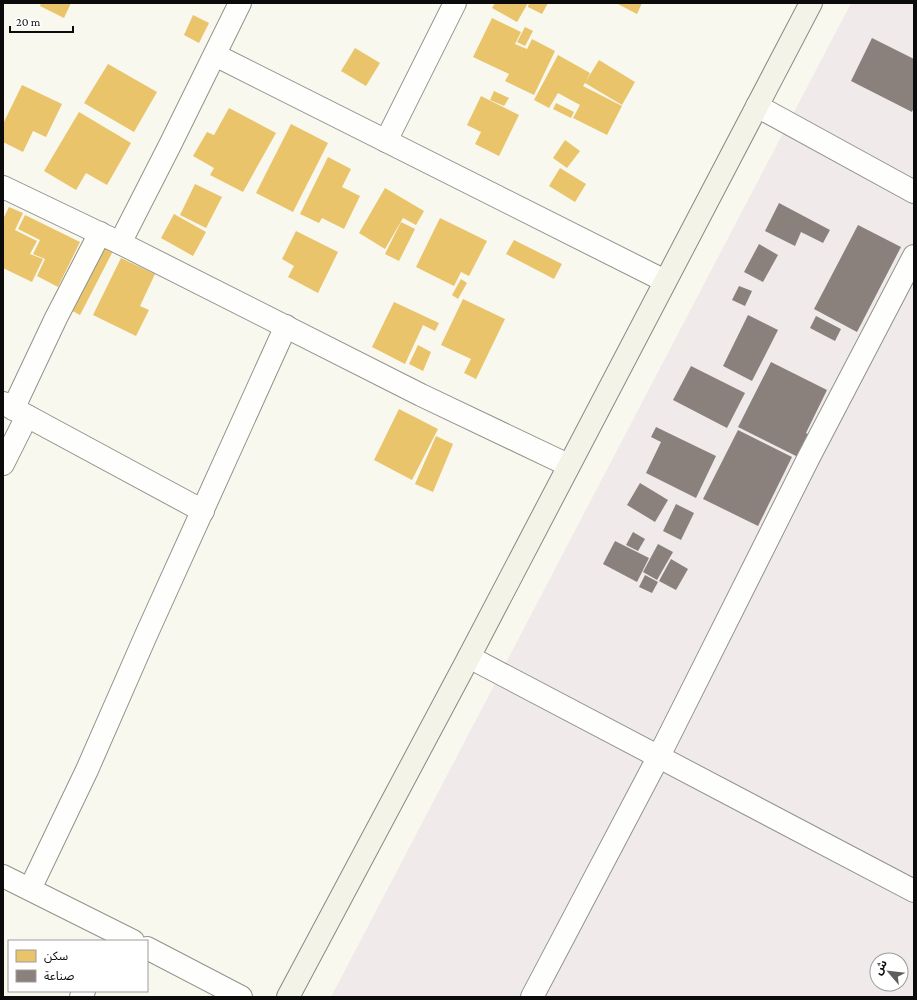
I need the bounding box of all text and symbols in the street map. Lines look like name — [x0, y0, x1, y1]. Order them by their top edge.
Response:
scale bar — [10, 8, 73, 34]
text: 20 m — [16, 15, 41, 29]
legend — [8, 940, 148, 992]
text: سكن — [44, 949, 68, 963]
north arrow — [869, 952, 909, 992]
text: ش — [871, 958, 890, 977]
text: صناعة — [44, 969, 74, 983]

